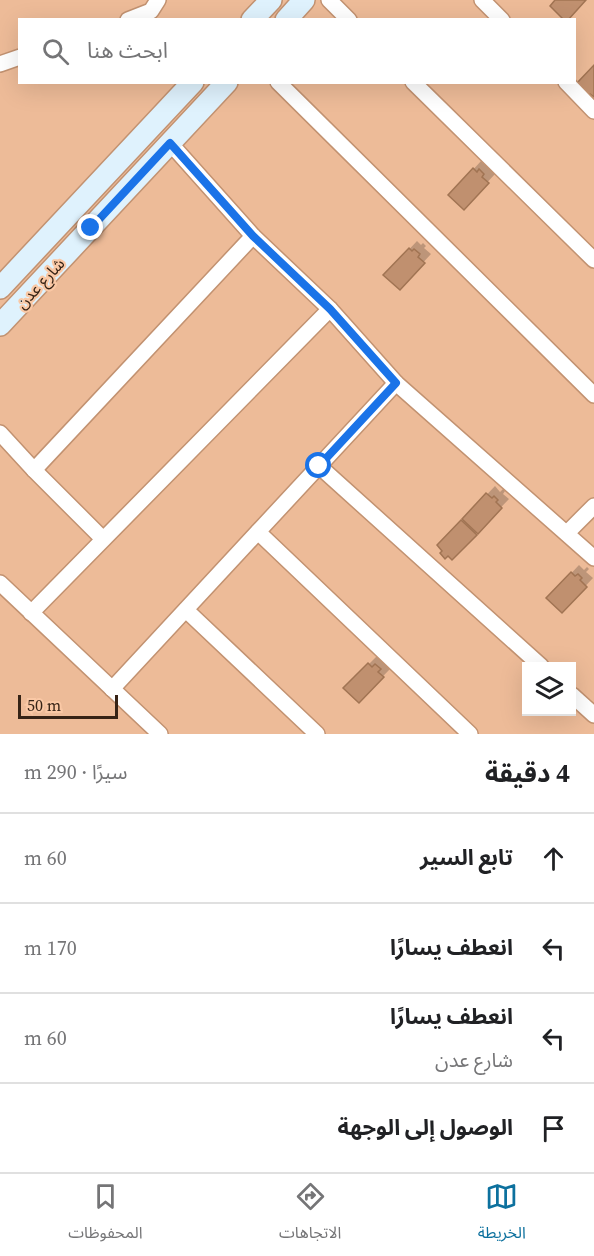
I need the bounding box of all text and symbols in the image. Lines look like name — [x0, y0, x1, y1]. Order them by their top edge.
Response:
search box — [18, 18, 576, 84]
icon: search — [39, 35, 72, 68]
text: ابحث هنا — [87, 35, 168, 65]
route end — [77, 214, 103, 240]
street label: شارع عدن — [11, 253, 71, 315]
route start — [305, 452, 331, 478]
map controls — [522, 662, 576, 716]
button: layers — [522, 662, 576, 716]
scale bar — [18, 692, 118, 720]
text: 50 m — [27, 694, 61, 716]
text: 4 دقيقة — [485, 755, 570, 791]
text: سيرًا · 290 m — [24, 758, 127, 786]
text: تابع السير — [420, 842, 513, 872]
icon: ahead — [537, 842, 570, 875]
text: 60 m — [24, 844, 67, 872]
text: انعطف يسارًا — [390, 932, 513, 962]
icon: left — [537, 932, 570, 965]
text: 170 m — [24, 934, 77, 962]
text: انعطف يسارًا — [390, 1001, 513, 1031]
icon: left — [537, 1022, 570, 1055]
text: 60 m — [24, 1024, 67, 1052]
text: شارع عدن — [435, 1046, 513, 1074]
text: الوصول إلى الوجهة — [337, 1112, 513, 1142]
icon: arrive — [537, 1112, 570, 1145]
tab: المحفوظات — [68, 1180, 142, 1250]
tab: الاتجاهات — [279, 1180, 341, 1250]
tab: الخريطة — [478, 1180, 526, 1250]

